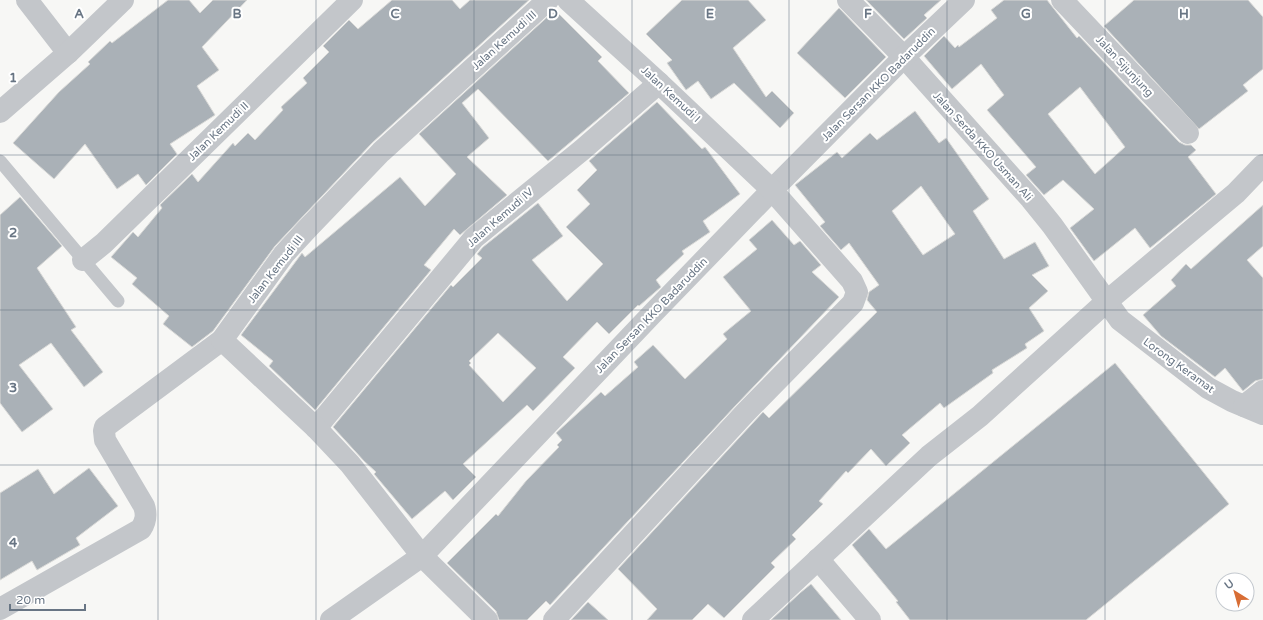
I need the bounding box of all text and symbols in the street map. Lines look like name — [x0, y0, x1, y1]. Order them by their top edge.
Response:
text: A — [74, 6, 84, 22]
text: B — [232, 6, 242, 22]
text: C — [390, 6, 400, 22]
text: D — [548, 6, 558, 22]
text: E — [706, 6, 714, 22]
text: F — [864, 6, 872, 22]
text: G — [1021, 6, 1031, 22]
text: H — [1179, 6, 1189, 22]
street label: Jalan Kemudi III — [469, 8, 539, 73]
street label: Jalan Sersan KKO Badaruddin — [819, 25, 938, 144]
street label: Jalan Sijunjung — [1093, 33, 1156, 100]
street label: Jalan Kemudi I — [639, 64, 703, 125]
text: 1 — [9, 70, 17, 86]
street label: Jalan Serda KKO Usman Ali — [930, 89, 1035, 203]
street label: Jalan Kemudi II — [185, 99, 251, 163]
street label: Jalan Kemudi IV — [465, 185, 536, 250]
text: 2 — [9, 225, 17, 241]
street label: Jalan Kemudi III — [245, 233, 306, 306]
street label: Jalan Sersan KKO Badaruddin — [593, 255, 710, 376]
street label: Lorong Keramat — [1141, 335, 1217, 396]
text: 3 — [9, 380, 17, 396]
text: 4 — [9, 535, 18, 551]
north arrow — [1215, 572, 1255, 612]
text: U — [1222, 577, 1237, 592]
scale bar — [10, 586, 85, 612]
text: 20 m — [16, 593, 45, 607]

